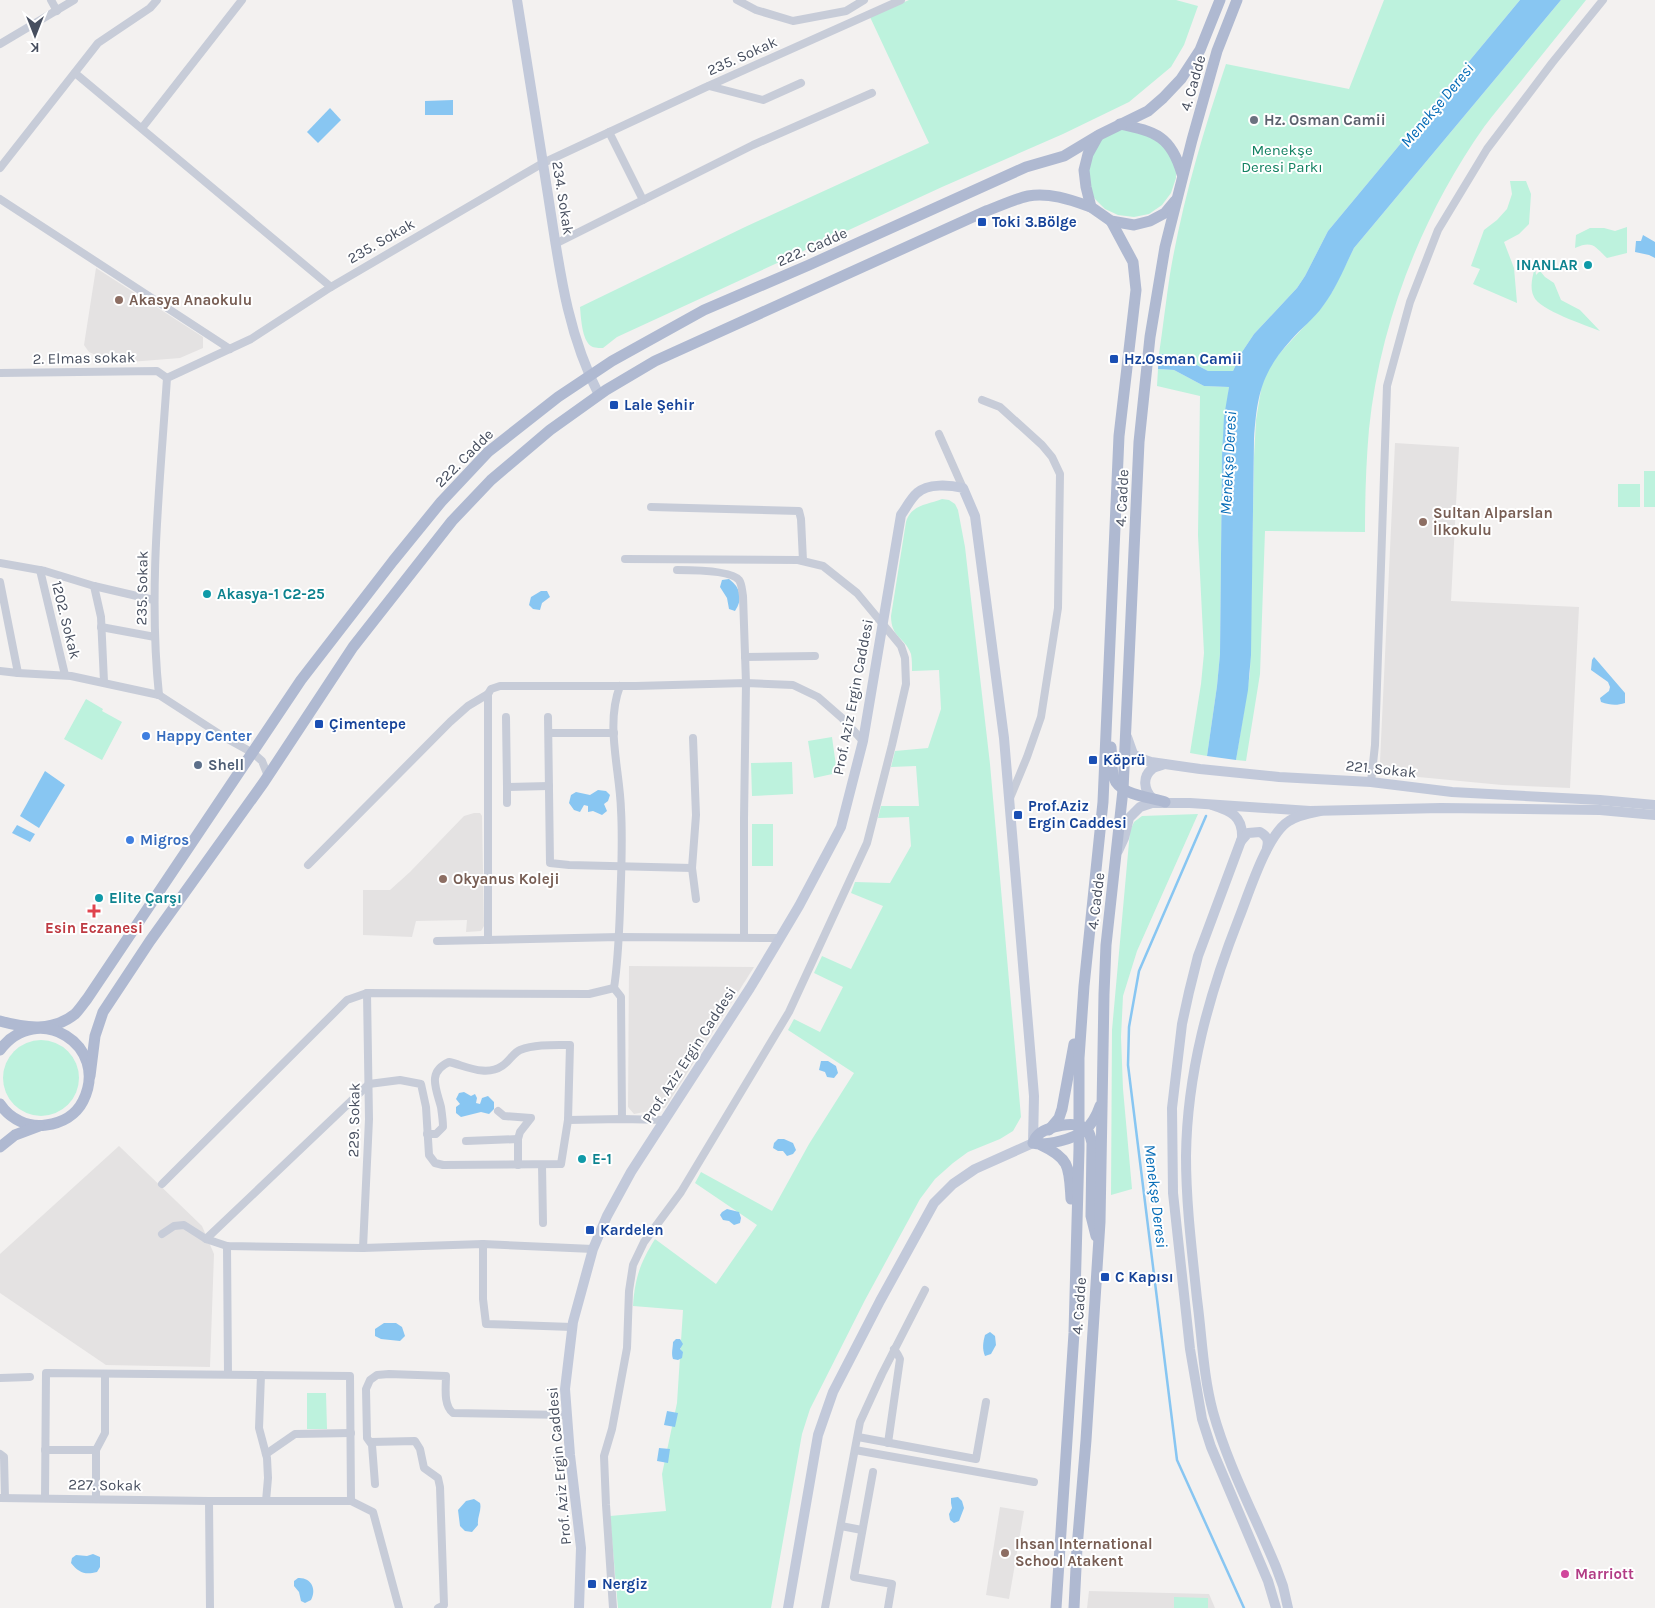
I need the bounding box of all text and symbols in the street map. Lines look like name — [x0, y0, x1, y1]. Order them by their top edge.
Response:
north arrow — [10, 10, 60, 60]
street label: 235. Sokak — [704, 33, 780, 79]
text: K — [30, 39, 40, 56]
street label: 4. Cadde — [1176, 53, 1210, 113]
water label: Menekşe Deresi — [1396, 59, 1478, 151]
place label: Hz. Osman Camii — [1264, 111, 1386, 129]
marker: Hz. Osman Camii — [1248, 114, 1260, 126]
park label: Menekşe Deresi Parkı — [1241, 141, 1323, 176]
street label: 234. Sokak — [548, 160, 578, 236]
place label: Toki 3.Bölge — [992, 213, 1077, 231]
street label: 235. Sokak — [344, 215, 418, 267]
marker: Toki 3.Bölge — [976, 216, 988, 228]
street label: 222. Cadde — [774, 223, 850, 271]
place label: INANLAR — [1516, 256, 1578, 274]
marker: INANLAR — [1582, 259, 1594, 271]
place label: Akasya Anaokulu — [129, 291, 252, 309]
marker: Akasya Anaokulu — [113, 294, 125, 306]
street label: 2. Elmas sokak — [33, 348, 135, 368]
place label: Hz.Osman Camii — [1124, 350, 1242, 368]
marker: Hz.Osman Camii — [1108, 353, 1120, 365]
place label: Lale Şehir — [624, 396, 694, 414]
marker: Lale Şehir — [608, 399, 620, 411]
water label: Menekşe Deresi — [1216, 411, 1240, 515]
street label: 222. Cadde — [431, 425, 497, 491]
street label: 4. Cadde — [1112, 469, 1132, 527]
place label: Sultan Alparslan İlkokulu — [1433, 504, 1553, 539]
marker: Sultan Alparslan İlkokulu — [1417, 516, 1429, 528]
street label: 235. Sokak — [132, 551, 152, 625]
street label: 1202. Sokak — [48, 579, 84, 661]
place label: Akasya-1 C2-25 — [217, 585, 325, 603]
marker: Akasya-1 C2-25 — [201, 588, 213, 600]
street label: Prof. Aziz Ergin Caddesi — [829, 617, 877, 777]
place label: Çimentepe — [329, 715, 406, 733]
marker: Çimentepe — [313, 718, 325, 730]
place label: Happy Center — [156, 727, 252, 745]
marker: Happy Center — [140, 730, 152, 742]
place label: Köprü — [1103, 751, 1146, 769]
marker: Köprü — [1087, 754, 1099, 766]
place label: Shell — [208, 756, 244, 774]
street label: 221. Sokak — [1345, 756, 1417, 782]
marker: Shell — [192, 759, 204, 771]
place label: Prof.Aziz Ergin Caddesi — [1028, 797, 1127, 832]
marker: Prof.Aziz Ergin Caddesi — [1012, 809, 1024, 821]
place label: Migros — [140, 831, 189, 849]
marker: Migros — [124, 834, 136, 846]
place label: Okyanus Koleji — [453, 870, 560, 888]
street label: 4. Cadde — [1084, 871, 1108, 931]
marker: Okyanus Koleji — [437, 873, 449, 885]
place label: Elite Çarşı — [109, 889, 182, 907]
marker: Elite Çarşı — [93, 892, 105, 904]
marker: Esin Eczanesi — [88, 905, 100, 917]
place label: Esin Eczanesi — [45, 919, 143, 937]
street label: Prof. Aziz Ergin Caddesi — [638, 984, 740, 1126]
street label: 229. Sokak — [344, 1082, 364, 1158]
water label: Menekşe Deresi — [1140, 1143, 1172, 1249]
place label: E-1 — [592, 1150, 612, 1168]
marker: E-1 — [576, 1153, 588, 1165]
place label: Kardelen — [600, 1221, 664, 1239]
marker: Kardelen — [584, 1224, 596, 1236]
place label: C Kapısı — [1115, 1268, 1174, 1286]
marker: C Kapısı — [1099, 1271, 1111, 1283]
street label: 4. Cadde — [1068, 1277, 1090, 1335]
street label: Prof. Aziz Ergin Caddesi — [543, 1386, 575, 1546]
street label: 227. Sokak — [68, 1475, 142, 1495]
place label: Ihsan International School Atakent — [1015, 1535, 1153, 1570]
marker: Ihsan International School Atakent — [999, 1547, 1011, 1559]
place label: Marriott — [1575, 1565, 1634, 1583]
marker: Marriott — [1559, 1568, 1571, 1580]
place label: Nergiz — [602, 1575, 648, 1593]
marker: Nergiz — [586, 1578, 598, 1590]

